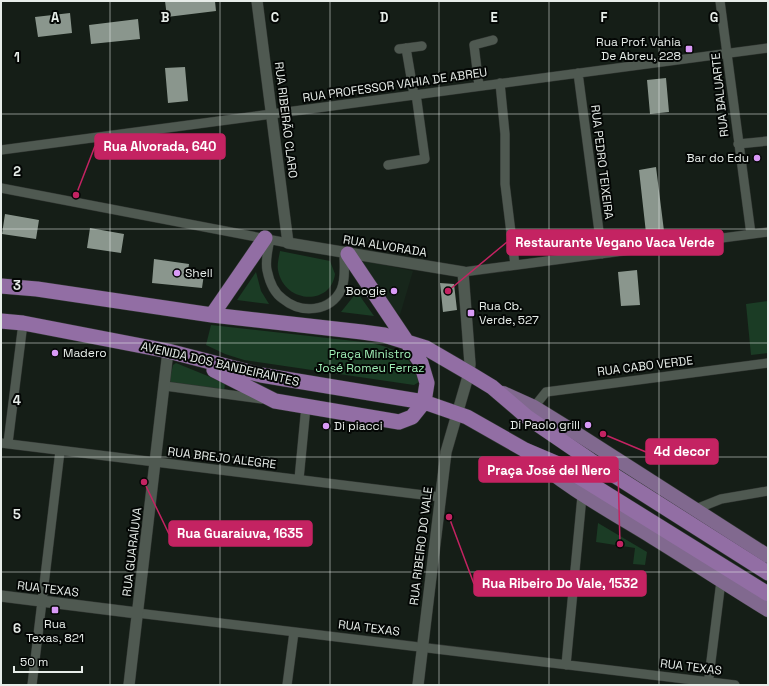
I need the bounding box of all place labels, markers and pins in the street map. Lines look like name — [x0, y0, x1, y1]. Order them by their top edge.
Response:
place label: Rua Prof. Vahia De Abreu, 228 — [596, 34, 681, 64]
marker: Rua Prof. Vahia De Abreu, 228 — [684, 44, 694, 54]
callout: Rua Alvorada, 640 — [95, 134, 225, 159]
place label: Bar do Edu — [687, 150, 749, 166]
marker: Bar do Edu — [752, 153, 762, 163]
callout: Restaurante Vegano Vaca Verde — [507, 230, 723, 255]
place label: Shell — [185, 265, 213, 281]
marker: Shell — [172, 268, 182, 278]
place label: Boogie — [345, 283, 386, 299]
marker: Boogie — [389, 286, 399, 296]
place label: Rua Cb. Verde, 527 — [479, 298, 539, 328]
marker: Rua Cb. Verde, 527 — [466, 308, 476, 318]
place label: Madero — [63, 345, 107, 361]
marker: Madero — [50, 348, 60, 358]
place label: Di Paolo grill — [510, 417, 580, 433]
place label: Di piacci — [334, 418, 383, 434]
marker: Di Paolo grill — [583, 420, 593, 430]
marker: Di piacci — [321, 421, 331, 431]
callout: 4d decor — [646, 439, 718, 464]
callout: Praça José del Nero — [479, 457, 618, 482]
callout: Rua Guaraiuva, 1635 — [169, 521, 312, 546]
callout: Rua Ribeiro Do Vale, 1532 — [474, 571, 646, 596]
marker: Rua Texas, 821 — [50, 605, 60, 615]
place label: Rua Texas, 821 — [26, 616, 84, 646]

